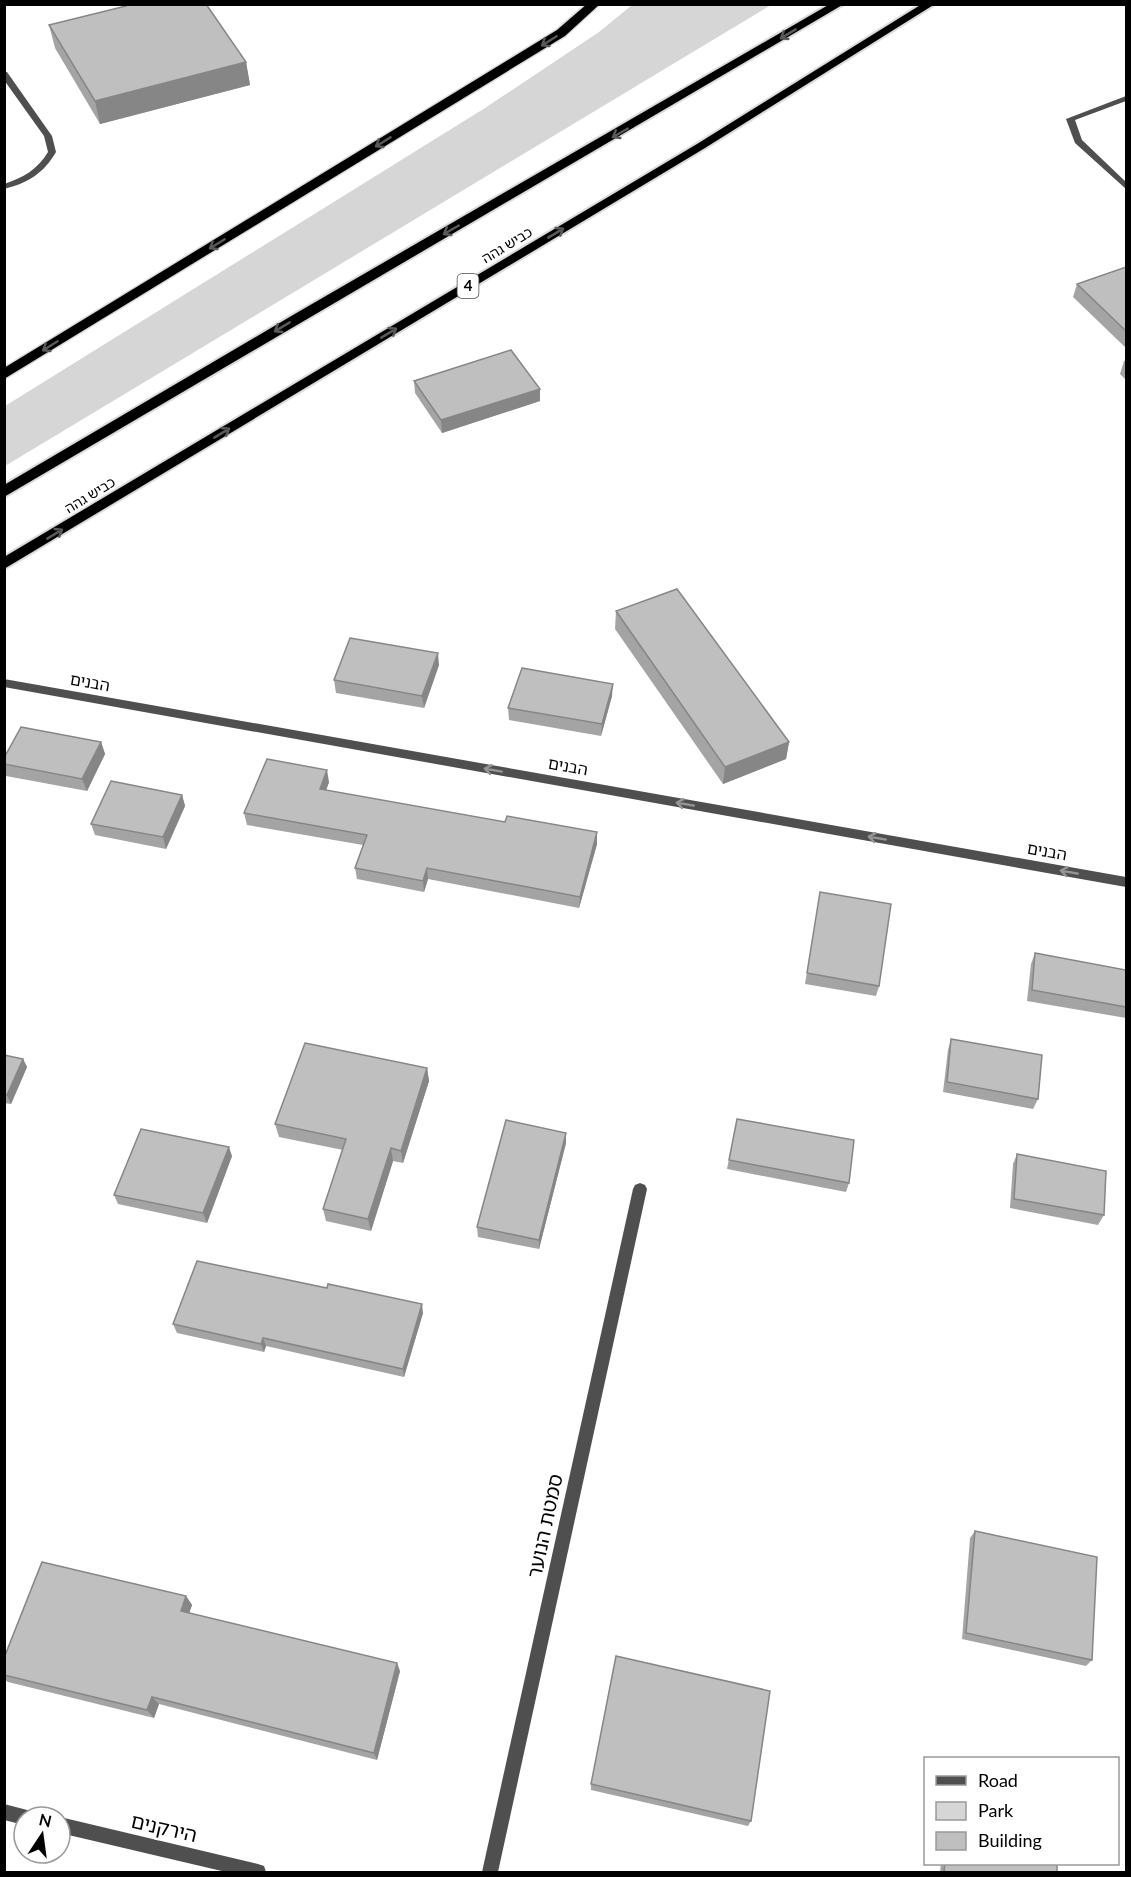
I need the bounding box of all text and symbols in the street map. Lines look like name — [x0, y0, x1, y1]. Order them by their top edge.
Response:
one-way arrow — [780, 29, 797, 41]
one-way arrow — [541, 35, 558, 47]
one-way arrow — [612, 127, 629, 139]
one-way arrow — [375, 137, 392, 149]
street label: כביש גהה — [478, 223, 535, 266]
one-way arrow — [443, 224, 460, 236]
one-way arrow — [547, 227, 564, 239]
one-way arrow — [209, 239, 226, 251]
road number: 4 — [458, 274, 478, 298]
one-way arrow — [274, 322, 291, 334]
one-way arrow — [380, 327, 397, 339]
one-way arrow — [42, 341, 59, 353]
one-way arrow — [213, 427, 230, 439]
street label: כביש גהה — [61, 473, 118, 516]
one-way arrow — [46, 527, 63, 539]
street label: הבנים — [69, 669, 112, 694]
street label: הבנים — [547, 753, 590, 778]
one-way arrow — [484, 764, 503, 775]
one-way arrow — [676, 798, 695, 809]
one-way arrow — [868, 832, 887, 843]
street label: הבנים — [1026, 838, 1069, 863]
one-way arrow — [1060, 866, 1079, 877]
street label: סמטת הנוער — [521, 1471, 567, 1580]
legend — [924, 1757, 1119, 1865]
text: Road — [978, 1769, 1018, 1791]
text: Park — [978, 1799, 1014, 1821]
north arrow — [12, 1805, 72, 1865]
street label: הירקנים — [129, 1808, 200, 1846]
text: N — [37, 1809, 54, 1831]
text: Building — [978, 1829, 1042, 1851]

